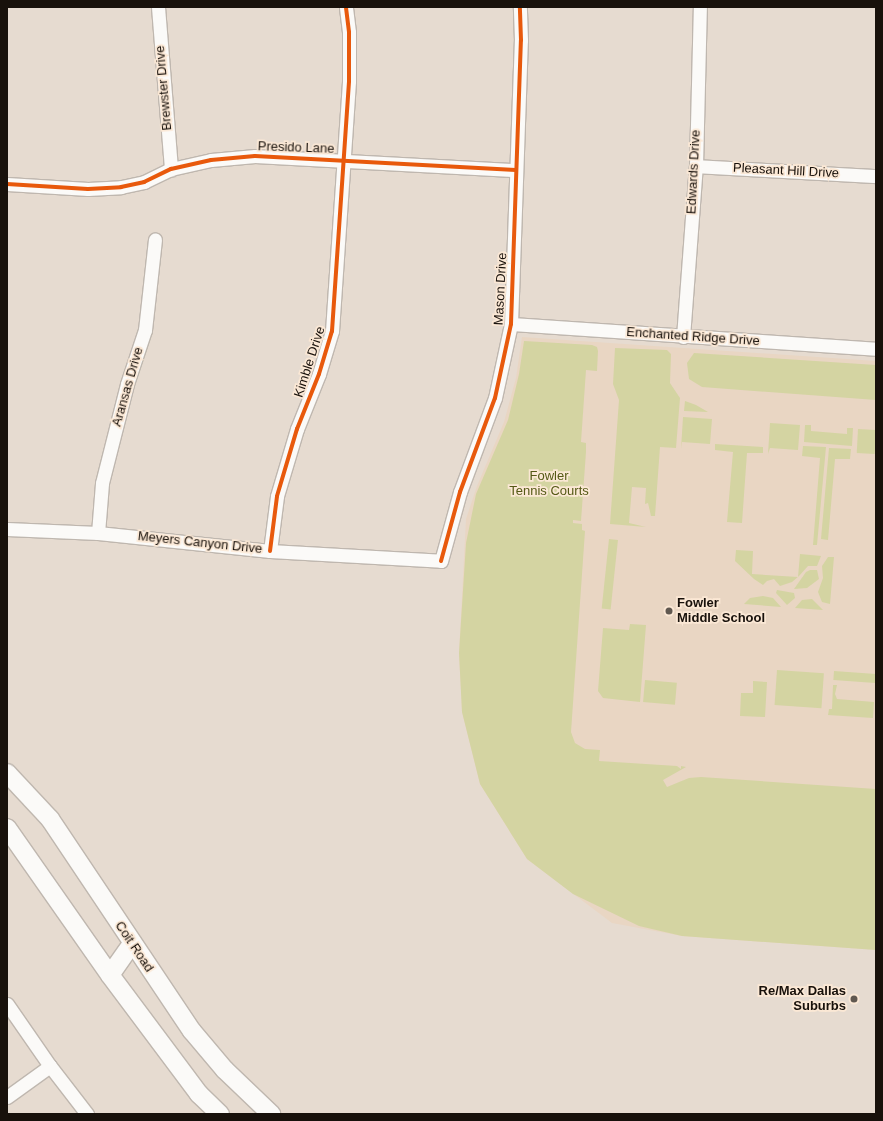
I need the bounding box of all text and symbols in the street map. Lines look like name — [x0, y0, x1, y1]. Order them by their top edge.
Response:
street label: Brewster Drive — [153, 45, 175, 131]
street label: Edwards Drive — [684, 129, 704, 215]
street label: Presido Lane — [257, 139, 335, 157]
street label: Pleasant Hill Drive — [733, 160, 839, 182]
street label: Mason Drive — [491, 252, 511, 326]
street label: Kimble Drive — [291, 325, 329, 399]
street label: Enchanted Ridge Drive — [626, 325, 760, 349]
street label: Aransas Drive — [109, 346, 147, 428]
park label: Fowler Tennis Courts — [509, 469, 589, 500]
street label: Meyers Canyon Drive — [137, 529, 263, 557]
place label: Fowler Middle School — [677, 596, 765, 627]
marker: Fowler Middle School — [664, 606, 674, 616]
street label: Coit Road — [111, 919, 157, 975]
place label: Re/Max Dallas Suburbs — [759, 984, 846, 1015]
marker: Re/Max Dallas Suburbs — [849, 994, 859, 1004]

